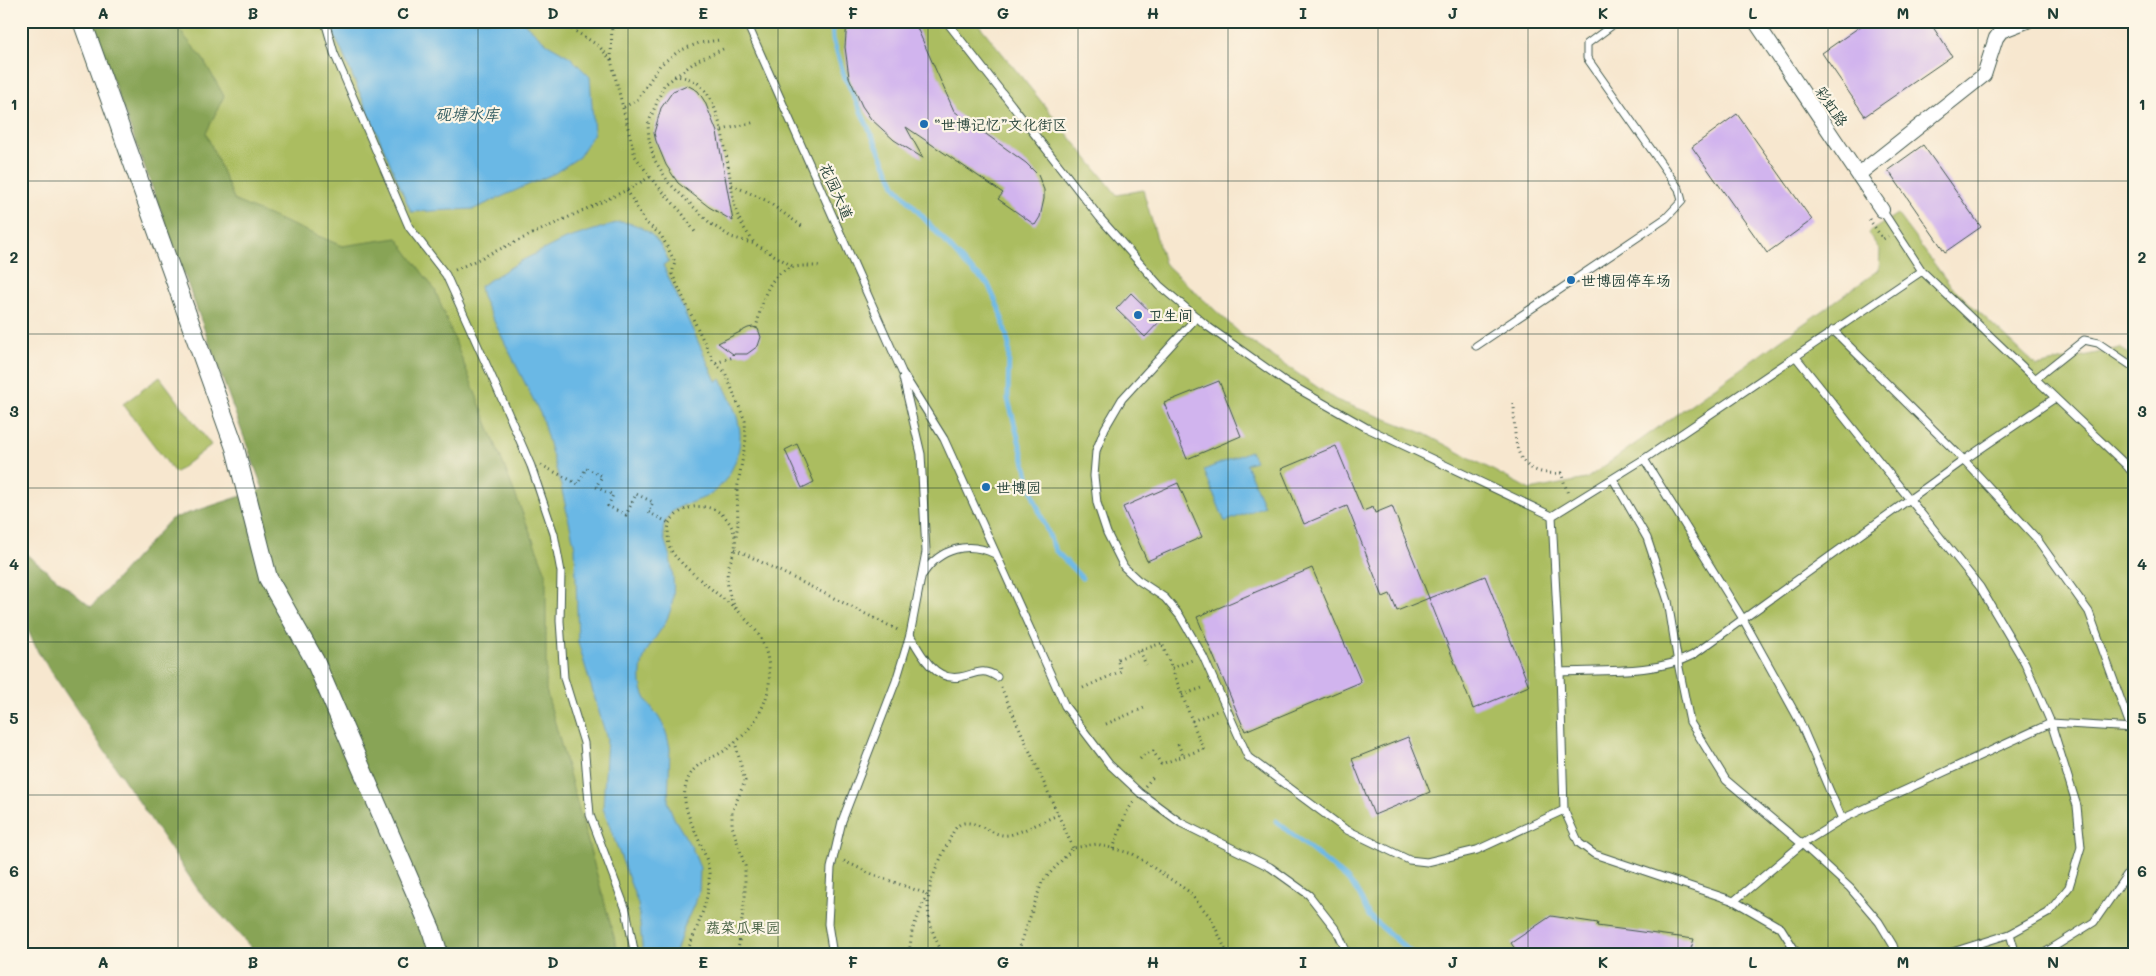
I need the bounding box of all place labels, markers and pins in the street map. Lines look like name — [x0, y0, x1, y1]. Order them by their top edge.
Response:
place label: “世博记忆”文化街区 — [934, 114, 1068, 134]
marker: “世博记忆”文化街区 — [918, 118, 930, 130]
place label: 世博园停车场 — [1581, 270, 1671, 290]
marker: 世博园停车场 — [1565, 274, 1577, 286]
place label: 卫生间 — [1148, 305, 1193, 325]
marker: 卫生间 — [1132, 309, 1144, 321]
place label: 世博园 — [996, 477, 1041, 497]
marker: 世博园 — [980, 481, 992, 493]

